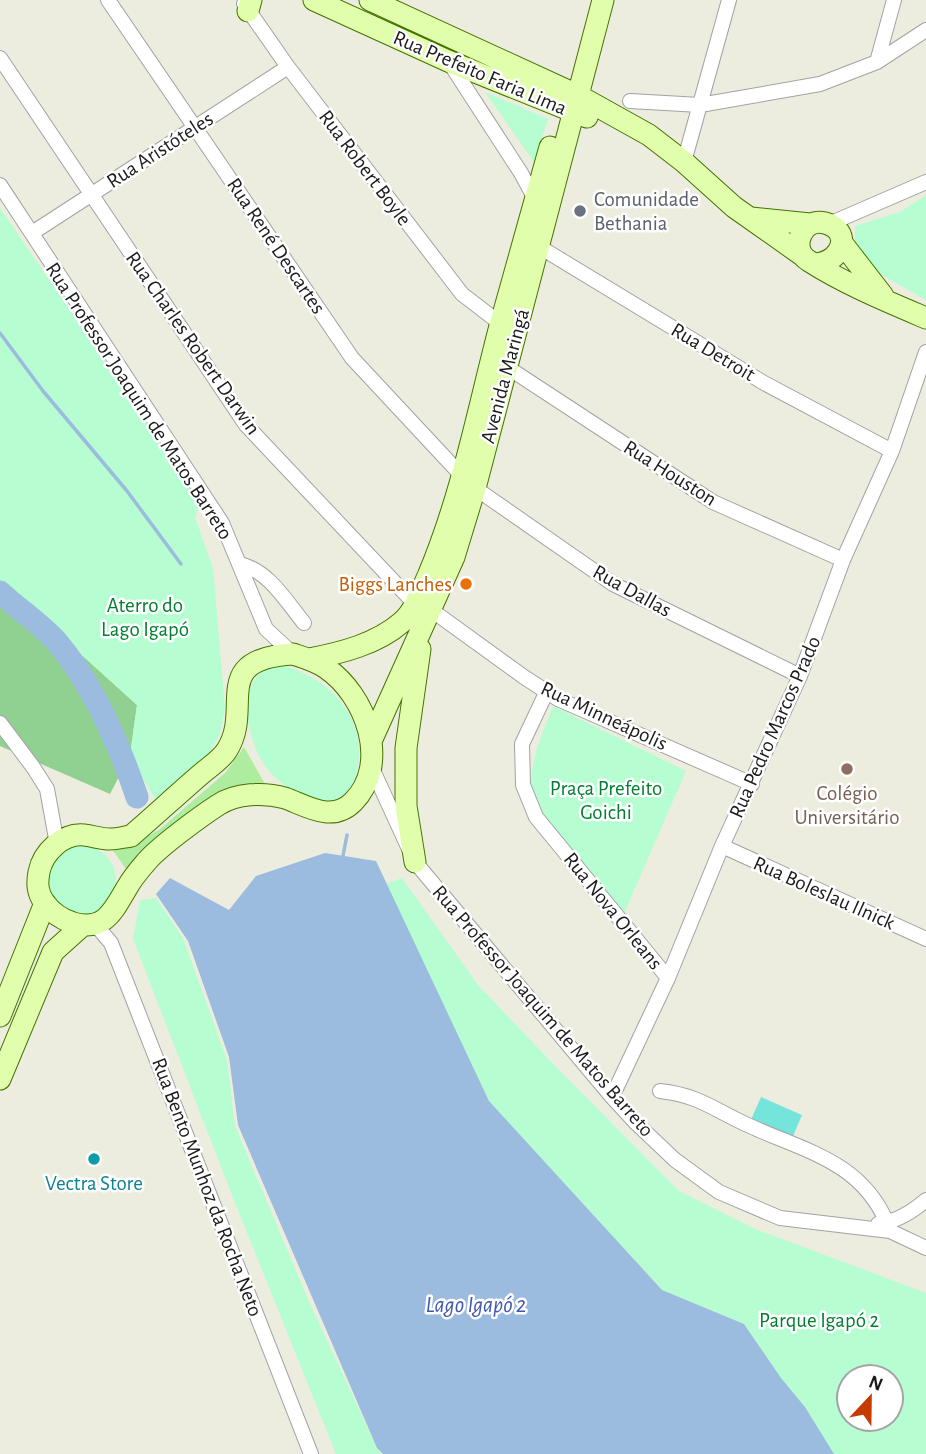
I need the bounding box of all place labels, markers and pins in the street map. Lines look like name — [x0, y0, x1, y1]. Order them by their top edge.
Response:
place label: Comunidade Bethania — [594, 189, 699, 234]
marker: Comunidade Bethania — [572, 203, 588, 219]
place label: Biggs Lanches — [338, 574, 452, 595]
marker: Biggs Lanches — [458, 576, 474, 592]
marker: Colégio Universitário — [839, 761, 855, 777]
place label: Colégio Universitário — [795, 783, 899, 828]
marker: Vectra Store — [86, 1151, 102, 1167]
place label: Vectra Store — [45, 1173, 143, 1194]

